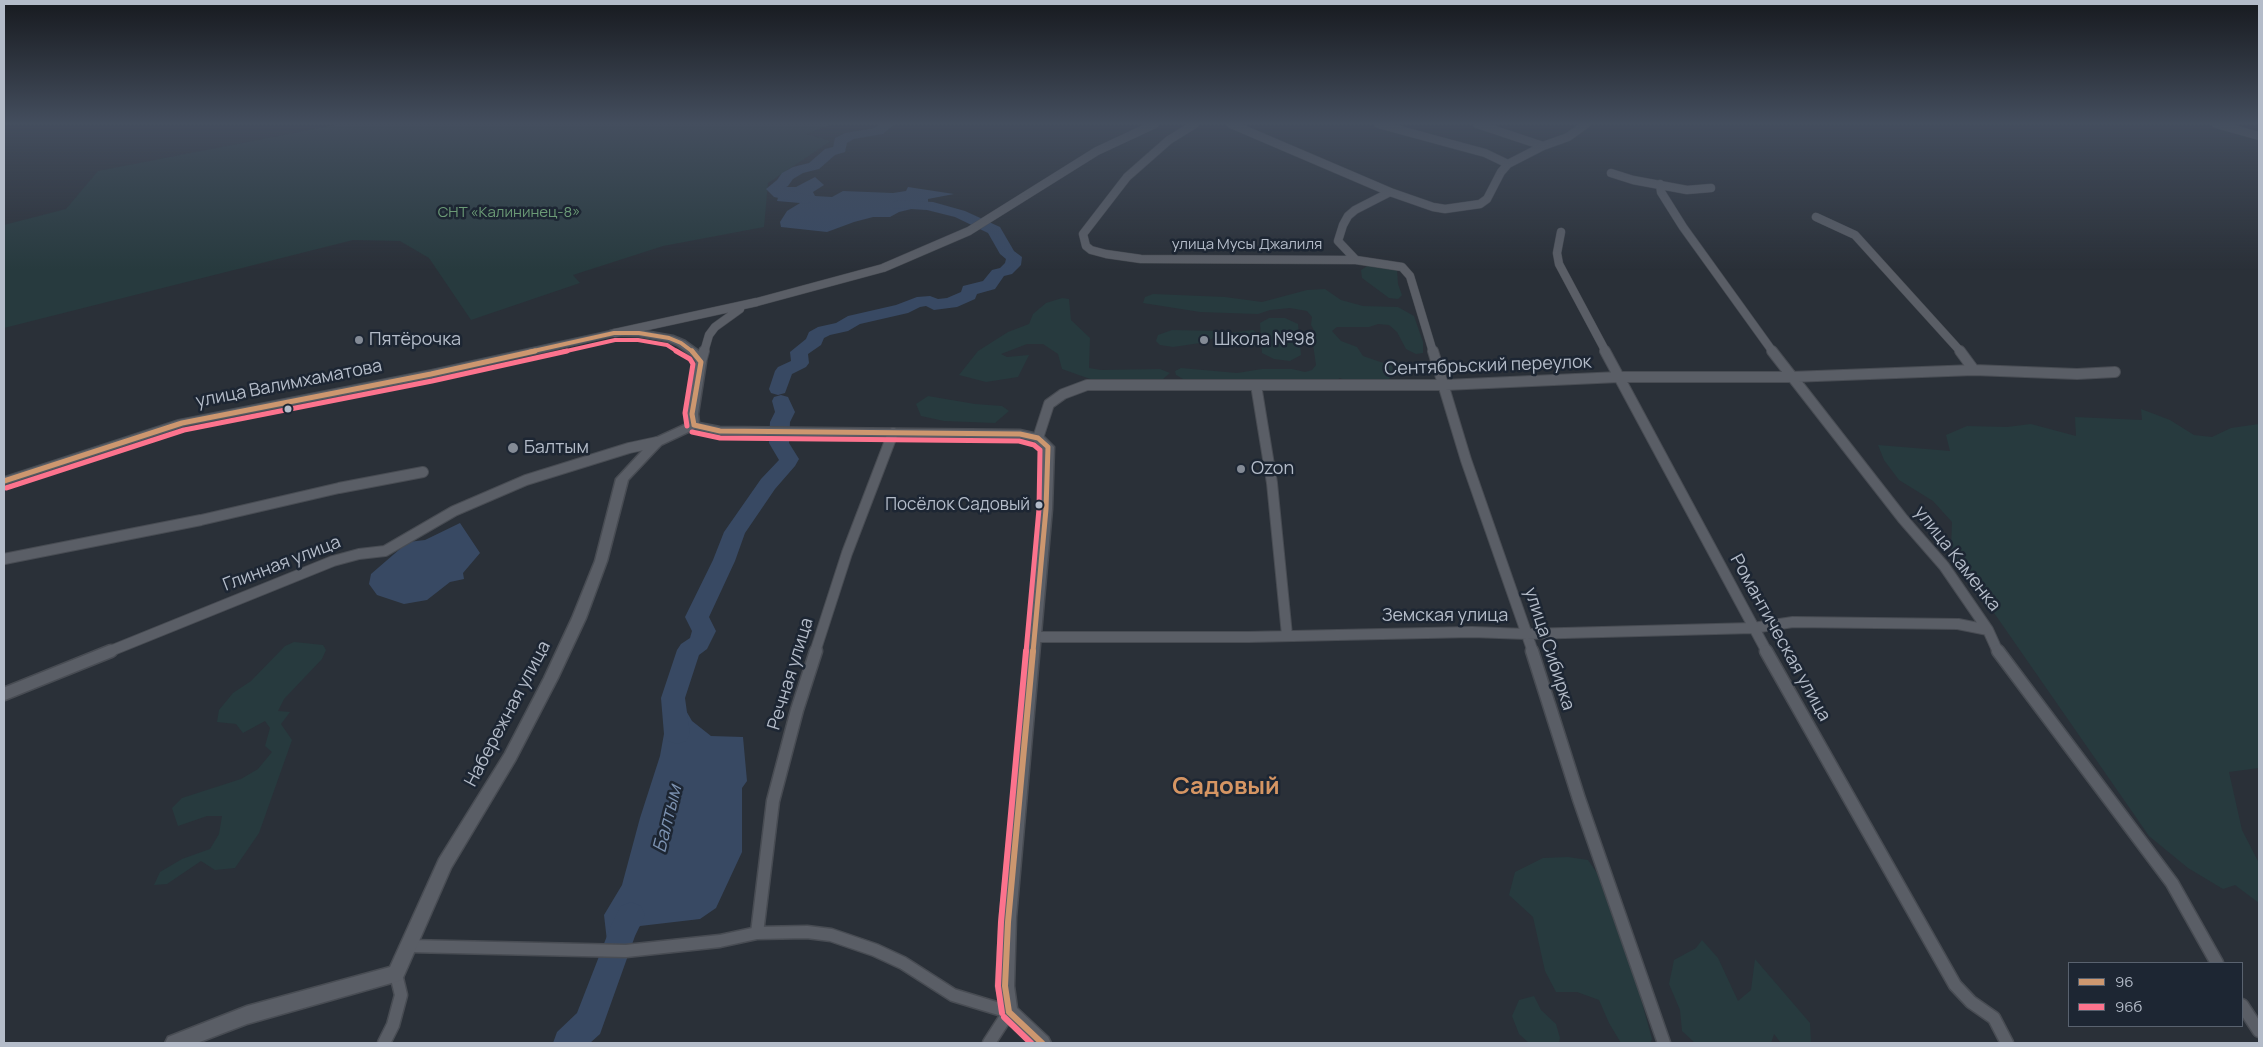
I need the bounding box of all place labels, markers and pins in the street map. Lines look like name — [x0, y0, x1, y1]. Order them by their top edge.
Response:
place label: Пятёрочка — [369, 329, 461, 351]
place label: Школа №98 — [1214, 329, 1315, 351]
marker: Пятёрочка — [353, 334, 365, 346]
marker: Школа №98 — [1198, 334, 1210, 346]
unlabelled marker — [283, 404, 293, 414]
place label: Балтым — [524, 437, 589, 459]
marker: Балтым — [506, 441, 520, 455]
place label: Ozon — [1251, 458, 1294, 480]
marker: Ozon — [1235, 463, 1247, 475]
place label: Посёлок Садовый — [885, 495, 1030, 515]
marker: Посёлок Садовый — [1034, 500, 1044, 510]

